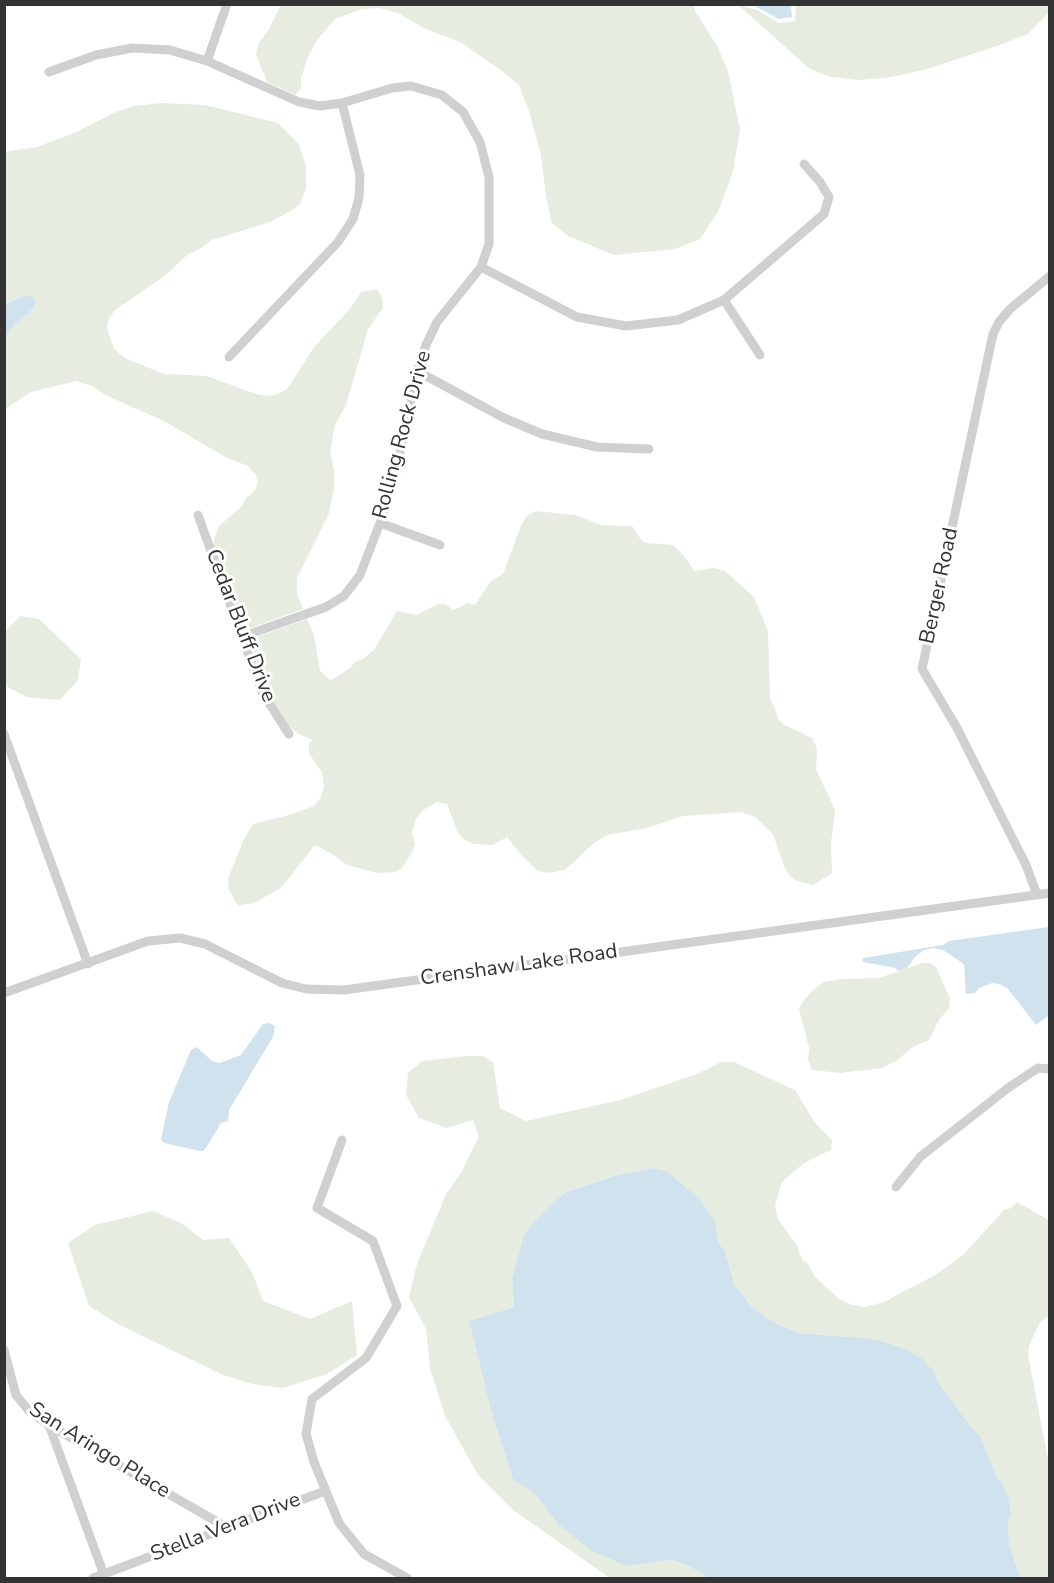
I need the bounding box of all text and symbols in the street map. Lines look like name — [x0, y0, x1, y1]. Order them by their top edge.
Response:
street label: Rolling Rock Drive — [368, 348, 438, 522]
street label: Berger Road — [915, 526, 965, 646]
street label: Cedar Bluff Drive — [199, 546, 281, 706]
street label: Crenshaw Lake Road — [419, 940, 619, 992]
street label: San Aringo Place — [24, 1397, 174, 1505]
street label: Stella Vera Drive — [148, 1488, 304, 1568]

